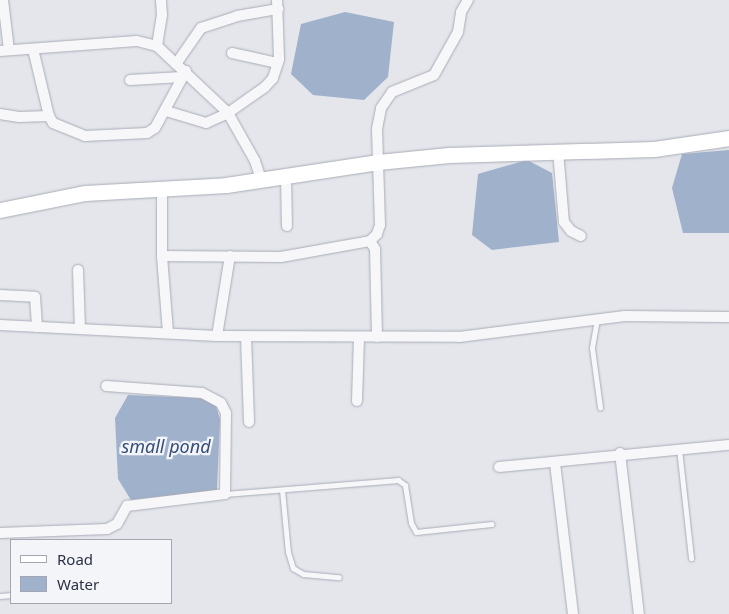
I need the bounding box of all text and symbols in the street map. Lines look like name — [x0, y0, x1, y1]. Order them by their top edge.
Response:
water label: small pond — [121, 435, 211, 457]
legend — [10, 539, 172, 604]
text: Road — [57, 549, 93, 569]
text: Water — [57, 574, 99, 594]

